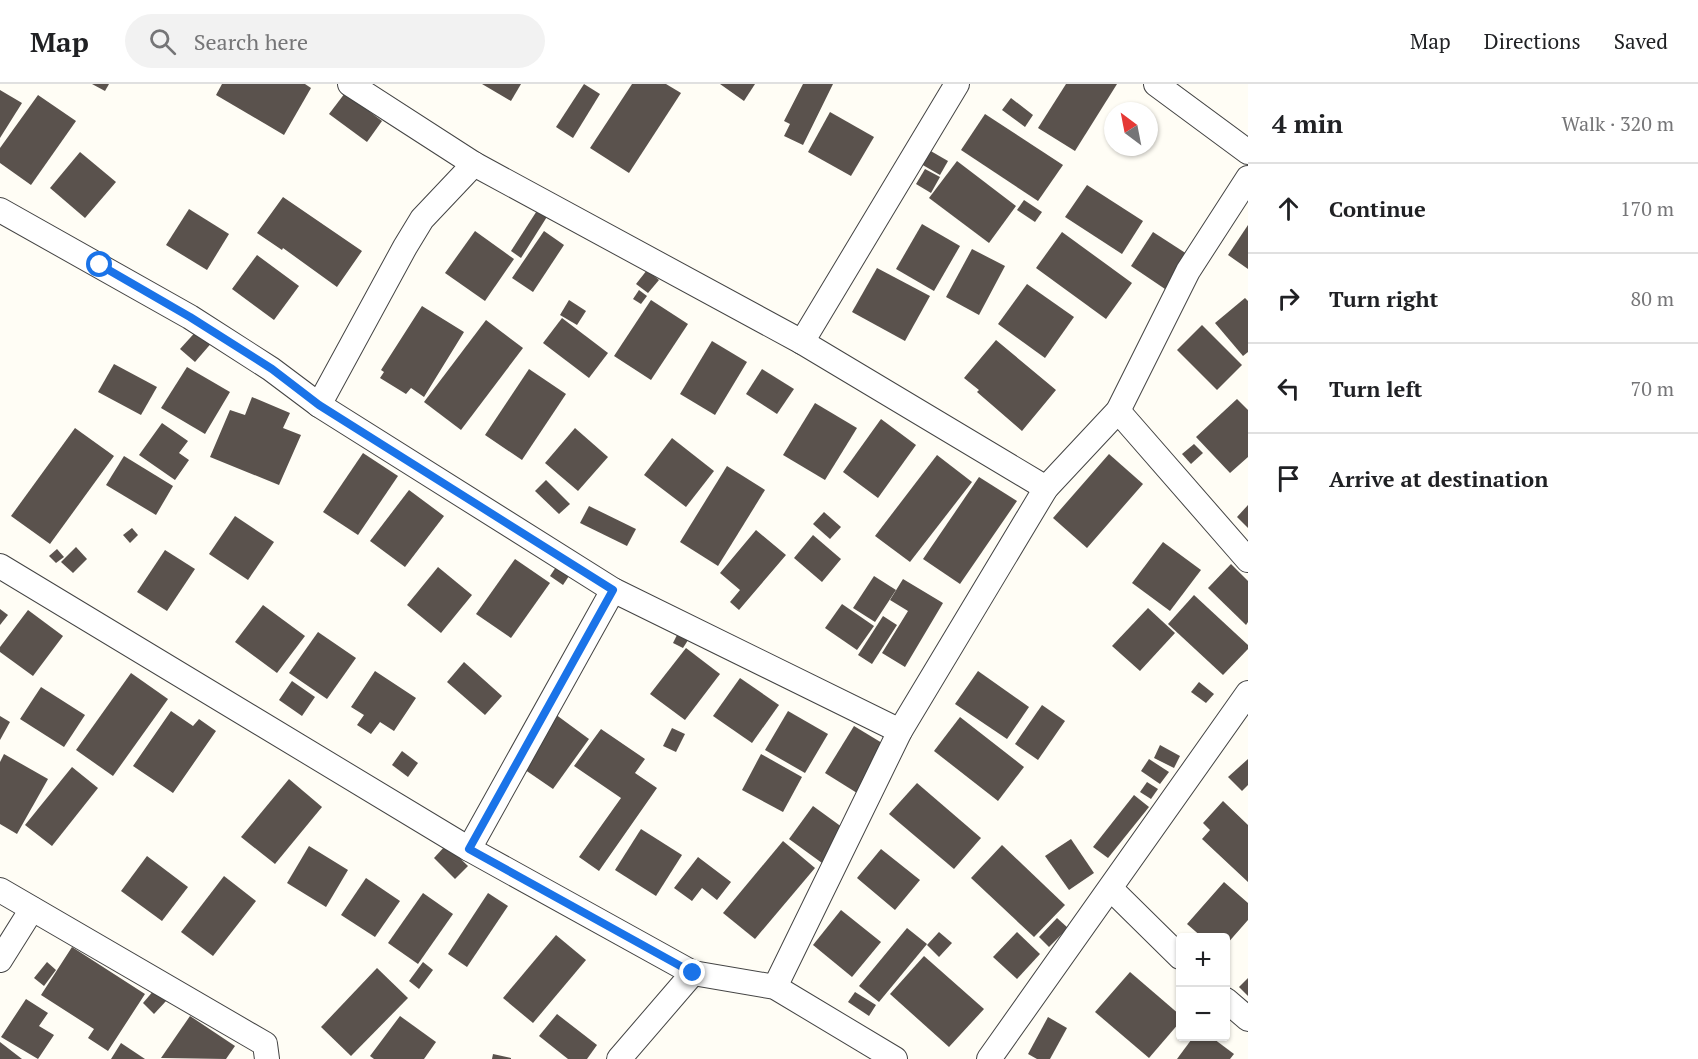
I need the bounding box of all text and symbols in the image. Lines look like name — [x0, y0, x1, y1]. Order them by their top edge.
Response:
search box — [125, 14, 545, 68]
text: Map — [30, 23, 89, 60]
icon: search — [146, 25, 179, 58]
text: Search here — [194, 27, 308, 56]
text: Map — [1410, 27, 1451, 55]
text: Directions — [1484, 27, 1581, 55]
text: Saved — [1614, 27, 1668, 55]
north arrow — [1104, 102, 1158, 156]
text: 4 min — [1272, 106, 1343, 140]
text: Walk · 320 m — [1562, 110, 1674, 137]
icon: ahead — [1272, 192, 1305, 225]
text: Continue — [1329, 194, 1426, 223]
text: 170 m — [1620, 195, 1674, 222]
route start — [86, 251, 112, 277]
icon: right — [1272, 282, 1305, 315]
text: Turn right — [1329, 284, 1438, 313]
text: 80 m — [1631, 285, 1674, 312]
icon: left — [1272, 372, 1305, 405]
text: Turn left — [1329, 374, 1422, 403]
text: 70 m — [1631, 375, 1674, 402]
icon: arrive — [1272, 462, 1305, 495]
text: Arrive at destination — [1329, 464, 1548, 493]
map controls — [1176, 933, 1230, 1041]
button: + — [1176, 933, 1230, 987]
route end — [679, 959, 705, 985]
button: − — [1176, 987, 1230, 1041]

